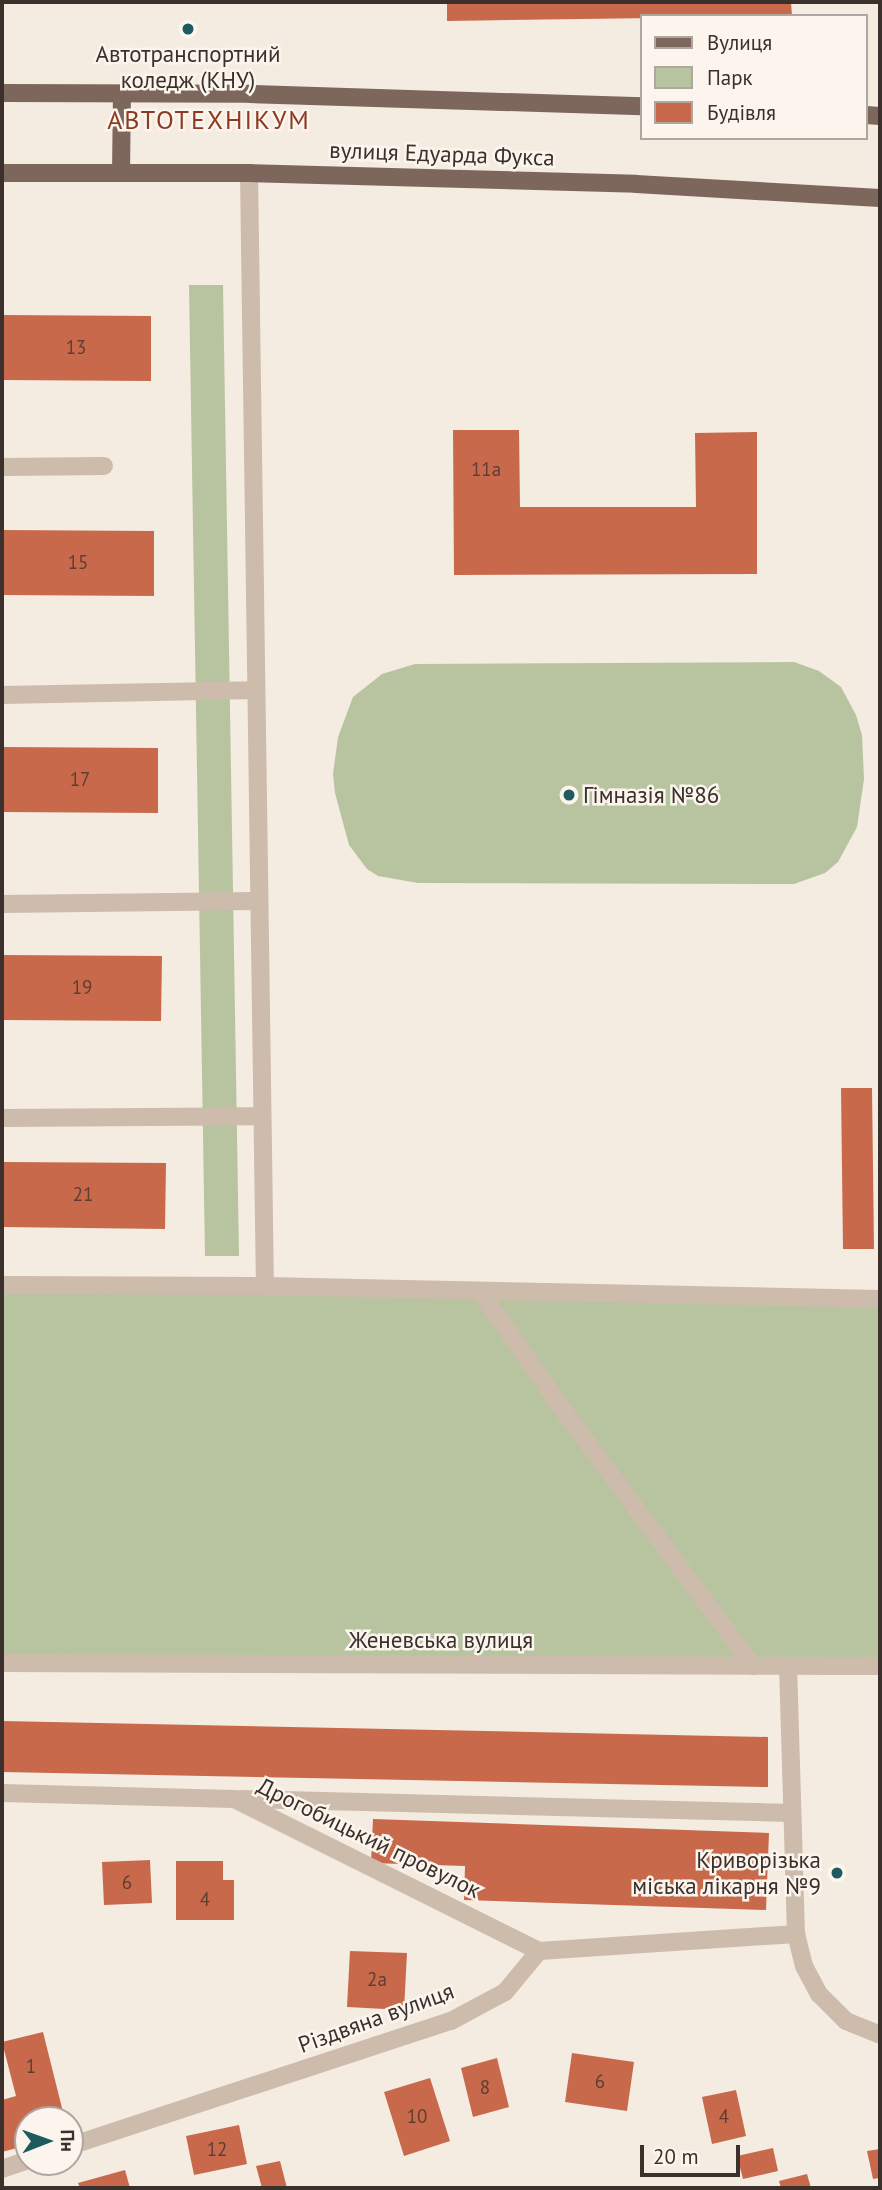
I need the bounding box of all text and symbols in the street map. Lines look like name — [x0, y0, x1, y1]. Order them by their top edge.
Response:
legend — [640, 14, 868, 140]
marker: Автотранспортний коледж (КНУ) — [180, 21, 196, 37]
text: Вулиця — [707, 29, 772, 56]
place label: Автотранспортний коледж (КНУ) — [96, 40, 280, 94]
text: Парк — [707, 64, 753, 91]
text: Будівля — [707, 99, 776, 126]
district label: АВТОТЕХНІКУМ — [109, 104, 309, 136]
street label: вулиця Едуарда Фукса — [329, 136, 555, 172]
house number: 13 — [66, 337, 86, 359]
house number: 11а — [471, 459, 501, 481]
house number: 15 — [68, 552, 88, 574]
house number: 17 — [70, 769, 90, 791]
place label: Гімназія №86 — [583, 781, 719, 809]
marker: Гімназія №86 — [561, 787, 577, 803]
house number: 19 — [72, 977, 92, 999]
house number: 21 — [73, 1184, 93, 1206]
street label: Женевська вулиця — [349, 1626, 533, 1654]
street label: Дрогобицький провулок — [253, 1772, 485, 1904]
place label: Криворізька міська лікарня №9 — [632, 1846, 821, 1900]
marker: Криворізька міська лікарня №9 — [827, 1863, 847, 1883]
house number: 6 — [122, 1872, 132, 1894]
house number: 4 — [200, 1889, 210, 1911]
house number: 2а — [367, 1969, 387, 1991]
street label: Різдвяна вулиця — [294, 1977, 458, 2059]
house number: 1 — [26, 2056, 36, 2078]
house number: 6 — [595, 2071, 605, 2093]
house number: 8 — [480, 2077, 490, 2099]
north arrow — [14, 2106, 84, 2176]
house number: 10 — [407, 2106, 427, 2128]
house number: 4 — [719, 2106, 729, 2128]
text: Пн — [56, 2129, 80, 2152]
scale bar — [644, 2130, 744, 2174]
house number: 12 — [207, 2139, 227, 2161]
text: 20 m — [653, 2143, 699, 2170]

